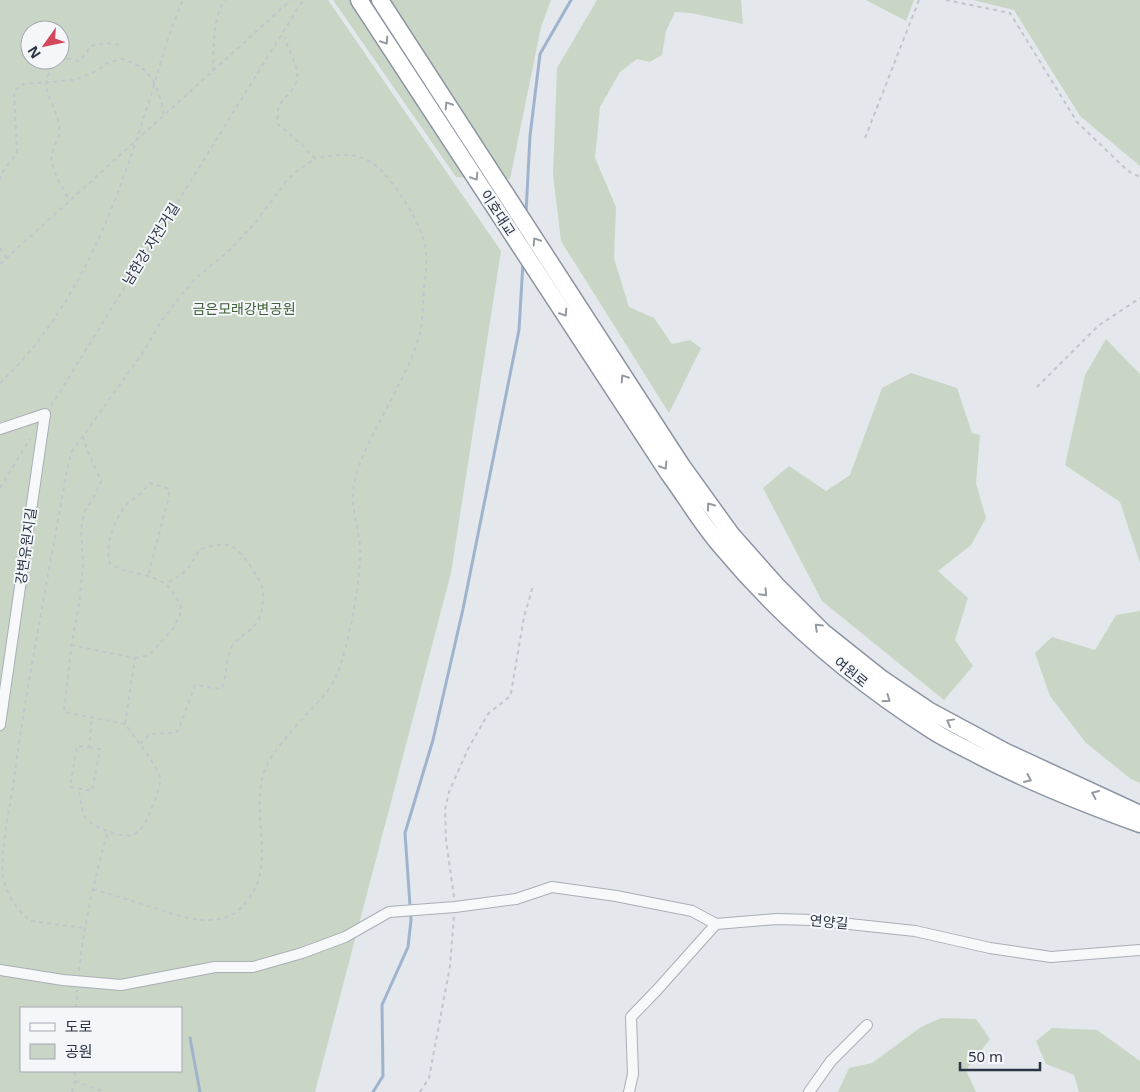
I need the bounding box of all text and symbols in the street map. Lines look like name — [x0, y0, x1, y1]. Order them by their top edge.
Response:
north arrow — [20, 20, 70, 70]
one-way arrow — [379, 35, 389, 44]
text: N — [23, 42, 45, 62]
one-way arrow — [444, 101, 454, 110]
one-way arrow — [468, 171, 478, 180]
street label: 이호대교 — [476, 186, 520, 240]
street label: 남한강 자전거길 — [118, 199, 183, 289]
one-way arrow — [533, 238, 542, 247]
park label: 금은모래강변공원 — [192, 299, 296, 318]
one-way arrow — [557, 307, 567, 316]
one-way arrow — [621, 374, 630, 384]
one-way arrow — [658, 460, 667, 469]
one-way arrow — [707, 502, 716, 512]
street label: 강변유원지길 — [11, 506, 40, 586]
one-way arrow — [758, 588, 767, 597]
one-way arrow — [815, 624, 824, 633]
street label: 여원로 — [830, 652, 872, 691]
one-way arrow — [881, 693, 891, 702]
one-way arrow — [946, 718, 955, 728]
one-way arrow — [1023, 773, 1032, 784]
one-way arrow — [1091, 790, 1100, 800]
street label: 연양길 — [809, 910, 849, 933]
legend — [20, 1007, 182, 1072]
text: 도로 — [65, 1016, 93, 1036]
scale bar — [960, 1040, 1040, 1072]
text: 공원 — [65, 1041, 93, 1061]
text: 50 m — [968, 1046, 1003, 1066]

